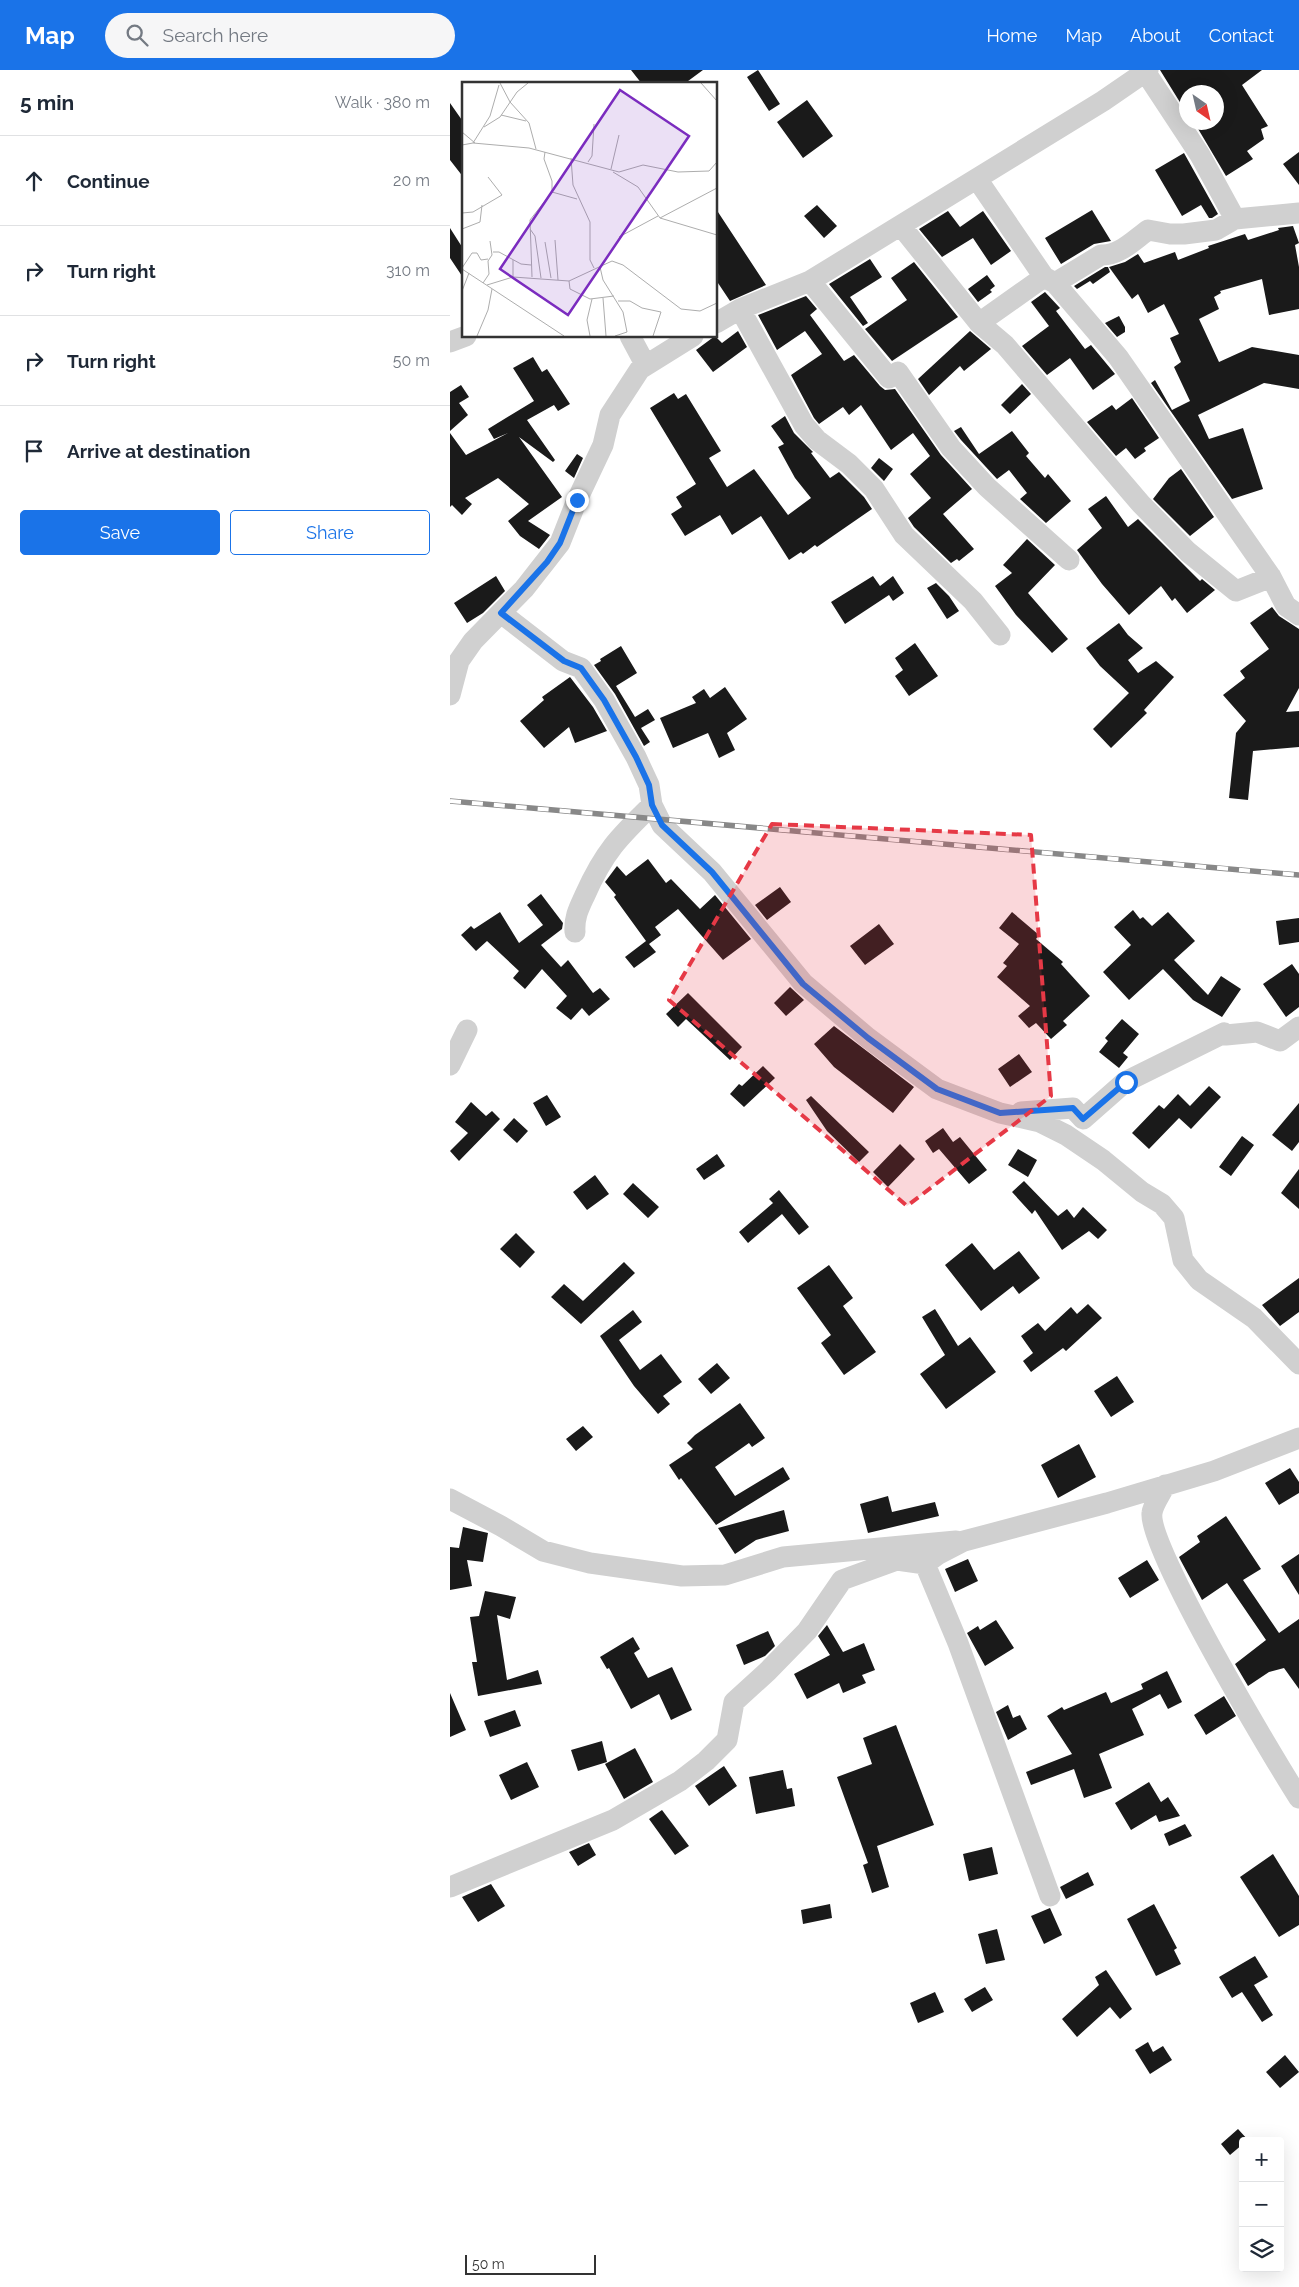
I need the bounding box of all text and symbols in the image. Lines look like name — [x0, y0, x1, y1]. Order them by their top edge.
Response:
search box — [105, 13, 455, 58]
text: Map — [25, 21, 75, 50]
icon: search — [123, 21, 151, 49]
text: Search here — [163, 24, 268, 46]
text: Home — [986, 25, 1037, 46]
text: Map — [1065, 25, 1102, 46]
text: About — [1130, 25, 1181, 46]
text: Contact — [1209, 25, 1274, 46]
inset map — [462, 82, 718, 338]
north arrow — [1179, 85, 1224, 130]
text: 5 min — [20, 90, 74, 115]
text: Walk · 380 m — [335, 93, 430, 112]
icon: ahead — [20, 167, 48, 195]
text: Continue — [67, 170, 150, 192]
text: 20 m — [393, 171, 430, 190]
icon: right — [20, 257, 48, 285]
text: Turn right — [67, 260, 156, 282]
text: 310 m — [386, 261, 430, 280]
icon: right — [20, 347, 48, 375]
text: Turn right — [67, 350, 156, 372]
text: 50 m — [393, 351, 430, 370]
icon: arrive — [20, 437, 48, 465]
text: Arrive at destination — [67, 440, 251, 462]
route end — [566, 489, 589, 512]
button: Save — [20, 510, 220, 555]
button: Share — [230, 510, 430, 555]
route start — [1115, 1071, 1138, 1094]
map controls — [1239, 2137, 1284, 2272]
button: + — [1239, 2137, 1284, 2182]
button: − — [1239, 2182, 1284, 2227]
button: layers — [1239, 2227, 1284, 2272]
scale bar — [465, 2252, 596, 2275]
text: 50 m — [472, 2256, 505, 2272]

